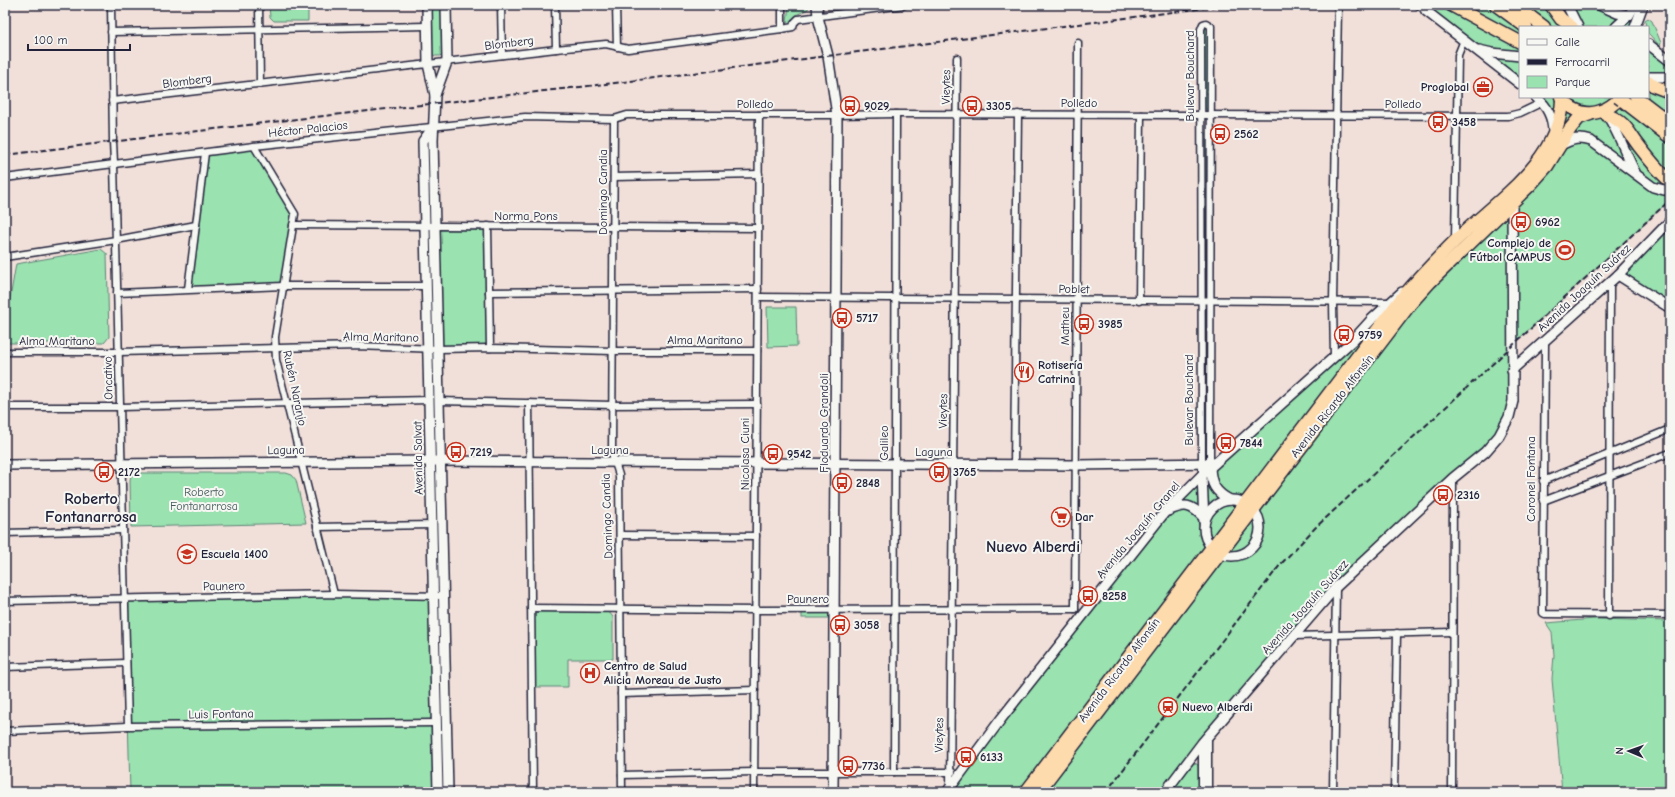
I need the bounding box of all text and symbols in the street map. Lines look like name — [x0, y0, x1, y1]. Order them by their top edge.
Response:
scale bar — [28, 26, 130, 52]
legend — [1519, 26, 1649, 98]
street label: Bulevar Bouchard — [1183, 30, 1197, 122]
text: 100 m — [34, 33, 67, 47]
street label: Blomberg — [484, 33, 534, 53]
text: Calle — [1555, 35, 1580, 49]
text: Ferrocarril — [1555, 55, 1610, 69]
street label: Vieytes — [939, 70, 953, 104]
street label: Blomberg — [162, 71, 212, 91]
text: Parque — [1555, 75, 1590, 89]
office icon: Proglobal — [1472, 76, 1494, 98]
place label: Proglobal — [1421, 80, 1469, 94]
bus stop icon: 9029 — [839, 95, 861, 117]
bus stop icon: 3305 — [961, 95, 983, 117]
street label: Polledo — [1061, 96, 1097, 110]
street label: Polledo — [737, 97, 773, 111]
street label: Polledo — [1385, 97, 1421, 111]
place label: 9029 — [864, 99, 889, 113]
place label: 3305 — [986, 99, 1011, 113]
bus stop icon: 3458 — [1427, 111, 1449, 133]
place label: 3458 — [1452, 115, 1476, 129]
street label: Héctor Palacios — [268, 118, 348, 140]
bus stop icon: 2562 — [1209, 123, 1231, 145]
place label: 2562 — [1234, 127, 1259, 141]
street label: Domingo Candia — [596, 149, 610, 235]
street label: Norma Pons — [494, 209, 558, 223]
bus stop icon: 6962 — [1510, 211, 1532, 233]
place label: 6962 — [1535, 215, 1560, 229]
place label: Complejo de Fútbol CAMPUS — [1470, 236, 1551, 264]
sports icon: Complejo de Fútbol CAMPUS — [1554, 239, 1576, 261]
street label: Avenida Joaquín Suárez — [1535, 241, 1634, 335]
street label: Poblet — [1058, 282, 1090, 296]
bus stop icon: 5717 — [831, 307, 853, 329]
street label: Matheu — [1058, 307, 1072, 345]
place label: 5717 — [856, 311, 878, 325]
bus stop icon: 3985 — [1073, 313, 1095, 335]
place label: 3985 — [1098, 317, 1123, 331]
bus stop icon: 9759 — [1333, 324, 1355, 346]
place label: 9759 — [1358, 328, 1382, 342]
street label: Alma Maritano — [343, 329, 419, 345]
street label: Alma Maritano — [667, 333, 743, 347]
street label: Alma Maritano — [19, 334, 95, 348]
street label: Rubén Naranjo — [280, 349, 310, 427]
street label: Avenida Ricardo Alfonsín — [1287, 352, 1377, 460]
street label: Bulevar Bouchard — [1182, 354, 1196, 446]
street label: Oncativo — [101, 356, 115, 400]
place label: Rotisería Catrina — [1038, 358, 1083, 386]
restaurant icon: Rotisería Catrina — [1013, 361, 1035, 383]
street label: Floduardo Grandoli — [817, 373, 831, 473]
street label: Vieytes — [936, 394, 950, 428]
street label: Nicolasa Ciuni — [738, 418, 752, 490]
street label: Avenida Salvat — [410, 421, 426, 495]
street label: Galileo — [877, 425, 891, 461]
bus stop icon: 7844 — [1215, 432, 1237, 454]
place label: 7844 — [1240, 436, 1263, 450]
street label: Coronel Fontana — [1524, 436, 1538, 522]
bus stop icon: 7219 — [445, 441, 467, 463]
street label: Laguna — [267, 443, 305, 457]
street label: Laguna — [591, 443, 629, 457]
bus stop icon: 9542 — [762, 443, 784, 465]
place label: 7219 — [470, 445, 492, 459]
street label: Laguna — [915, 445, 953, 459]
place label: 9542 — [787, 447, 811, 461]
bus stop icon: 2172 — [93, 461, 115, 483]
bus stop icon: 3765 — [928, 461, 950, 483]
place label: 2172 — [118, 465, 140, 479]
place label: 3765 — [953, 465, 976, 479]
bus stop icon: 2848 — [831, 472, 853, 494]
street label: Domingo Candia — [599, 473, 615, 559]
place label: 2848 — [856, 476, 880, 490]
street label: Avenida Joaquín Granel — [1093, 479, 1183, 581]
bus stop icon: 2316 — [1432, 484, 1454, 506]
park label: Roberto Fontanarrosa — [170, 485, 238, 513]
place label: 2316 — [1457, 488, 1480, 502]
district label: Roberto Fontanarrosa — [45, 490, 137, 526]
supermarket icon: Dar — [1050, 506, 1072, 528]
place label: Dar — [1075, 510, 1094, 524]
district label: Nuevo Alberdi — [986, 538, 1080, 556]
school or university icon: Escuela 1400 — [176, 543, 198, 565]
place label: Escuela 1400 — [201, 547, 268, 561]
street label: Avenida Joaquín Suárez — [1259, 556, 1352, 657]
street label: Paunero — [203, 579, 245, 593]
bus stop icon: 8258 — [1077, 585, 1099, 607]
place label: 8258 — [1102, 589, 1127, 603]
street label: Paunero — [787, 592, 829, 606]
bus stop icon: 3058 — [829, 614, 851, 636]
street label: Avenida Ricardo Alfonsín — [1075, 615, 1163, 725]
place label: 3058 — [854, 618, 879, 632]
place label: Centro de Salud Alicia Moreau de Justo — [604, 659, 721, 687]
hospital icon: Centro de Salud Alicia Moreau de Justo — [579, 662, 601, 684]
station icon: Nuevo Alberdi — [1157, 696, 1179, 718]
place label: Nuevo Alberdi — [1182, 700, 1253, 714]
street label: Luis Fontana — [188, 706, 254, 722]
street label: Vieytes — [932, 718, 946, 752]
north arrow — [1609, 731, 1649, 771]
bus stop icon: 6133 — [955, 746, 977, 768]
text: N — [1613, 747, 1626, 754]
place label: 6133 — [980, 750, 1003, 764]
bus stop icon: 7736 — [837, 755, 859, 777]
place label: 7736 — [862, 759, 885, 773]

